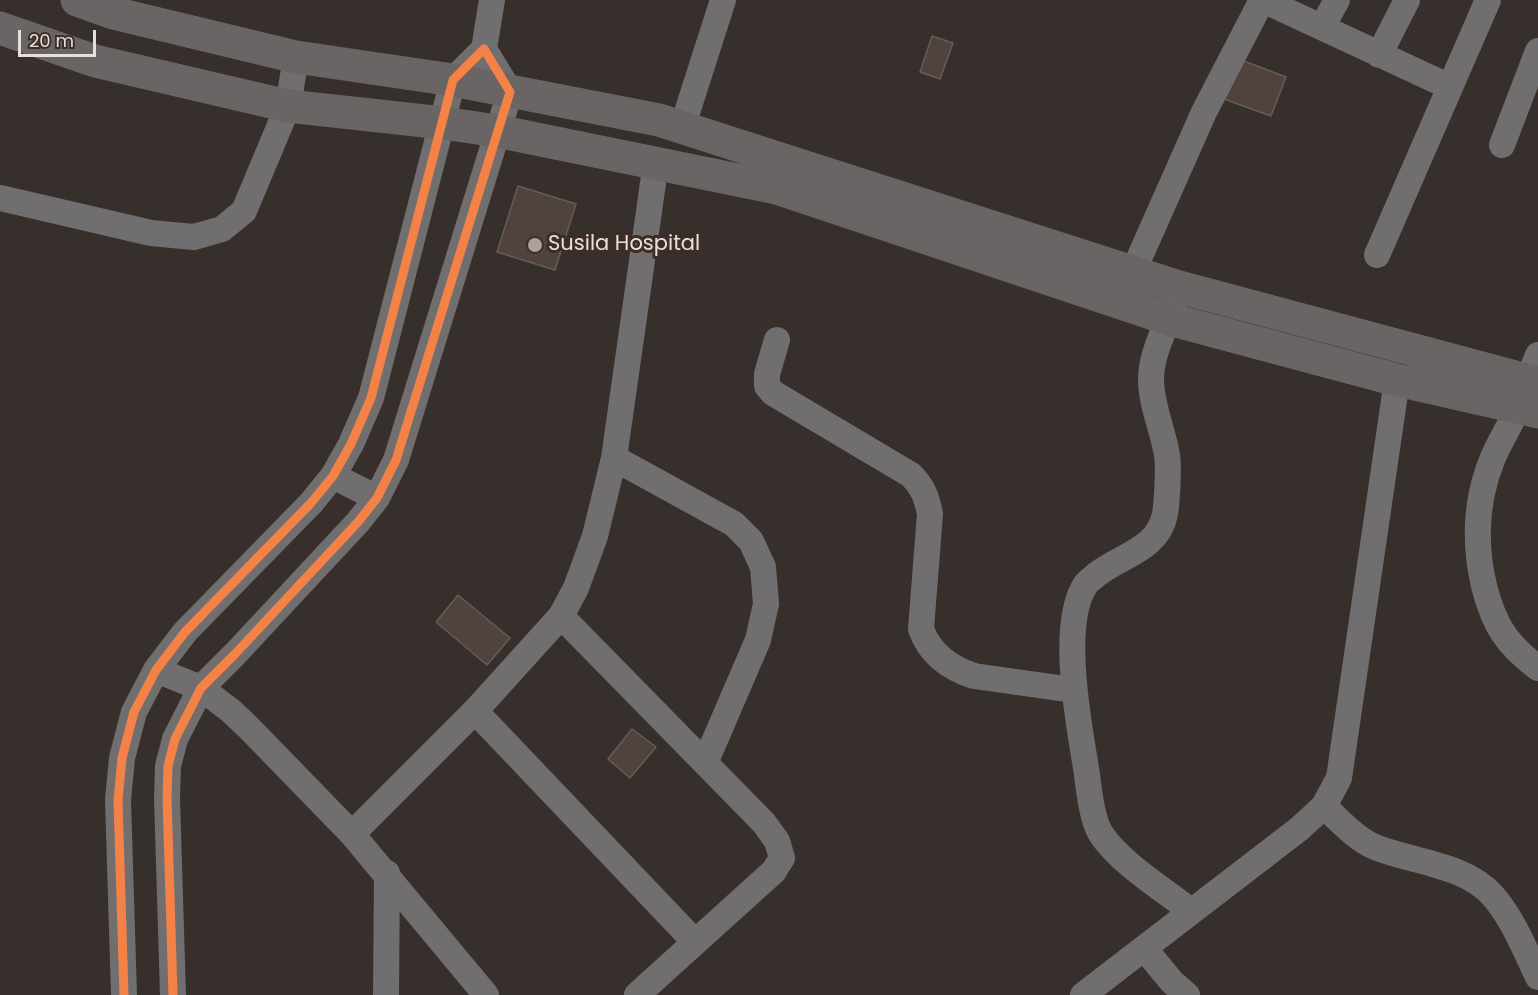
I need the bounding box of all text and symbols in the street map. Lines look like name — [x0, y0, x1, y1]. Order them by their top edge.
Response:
scale bar — [21, 18, 99, 56]
text: 20 m — [29, 28, 74, 53]
place label: Susila Hospital — [548, 232, 700, 258]
marker: Susila Hospital — [526, 236, 544, 254]

